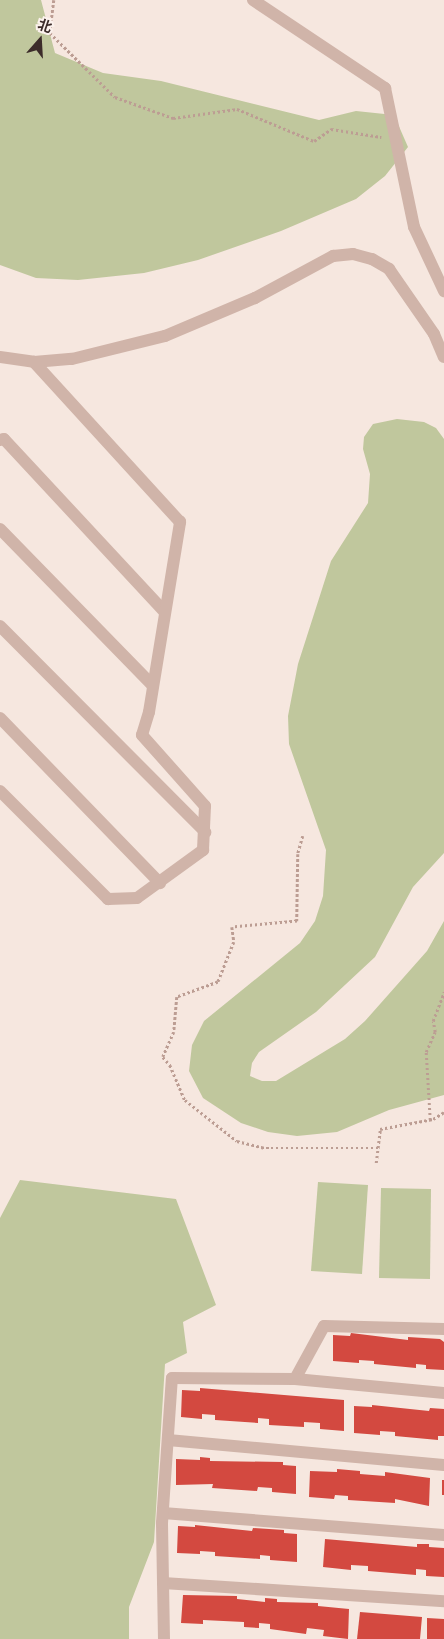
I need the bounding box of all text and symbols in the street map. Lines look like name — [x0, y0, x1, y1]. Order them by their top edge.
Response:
north arrow — [15, 15, 65, 65]
text: 北 — [35, 15, 54, 37]

